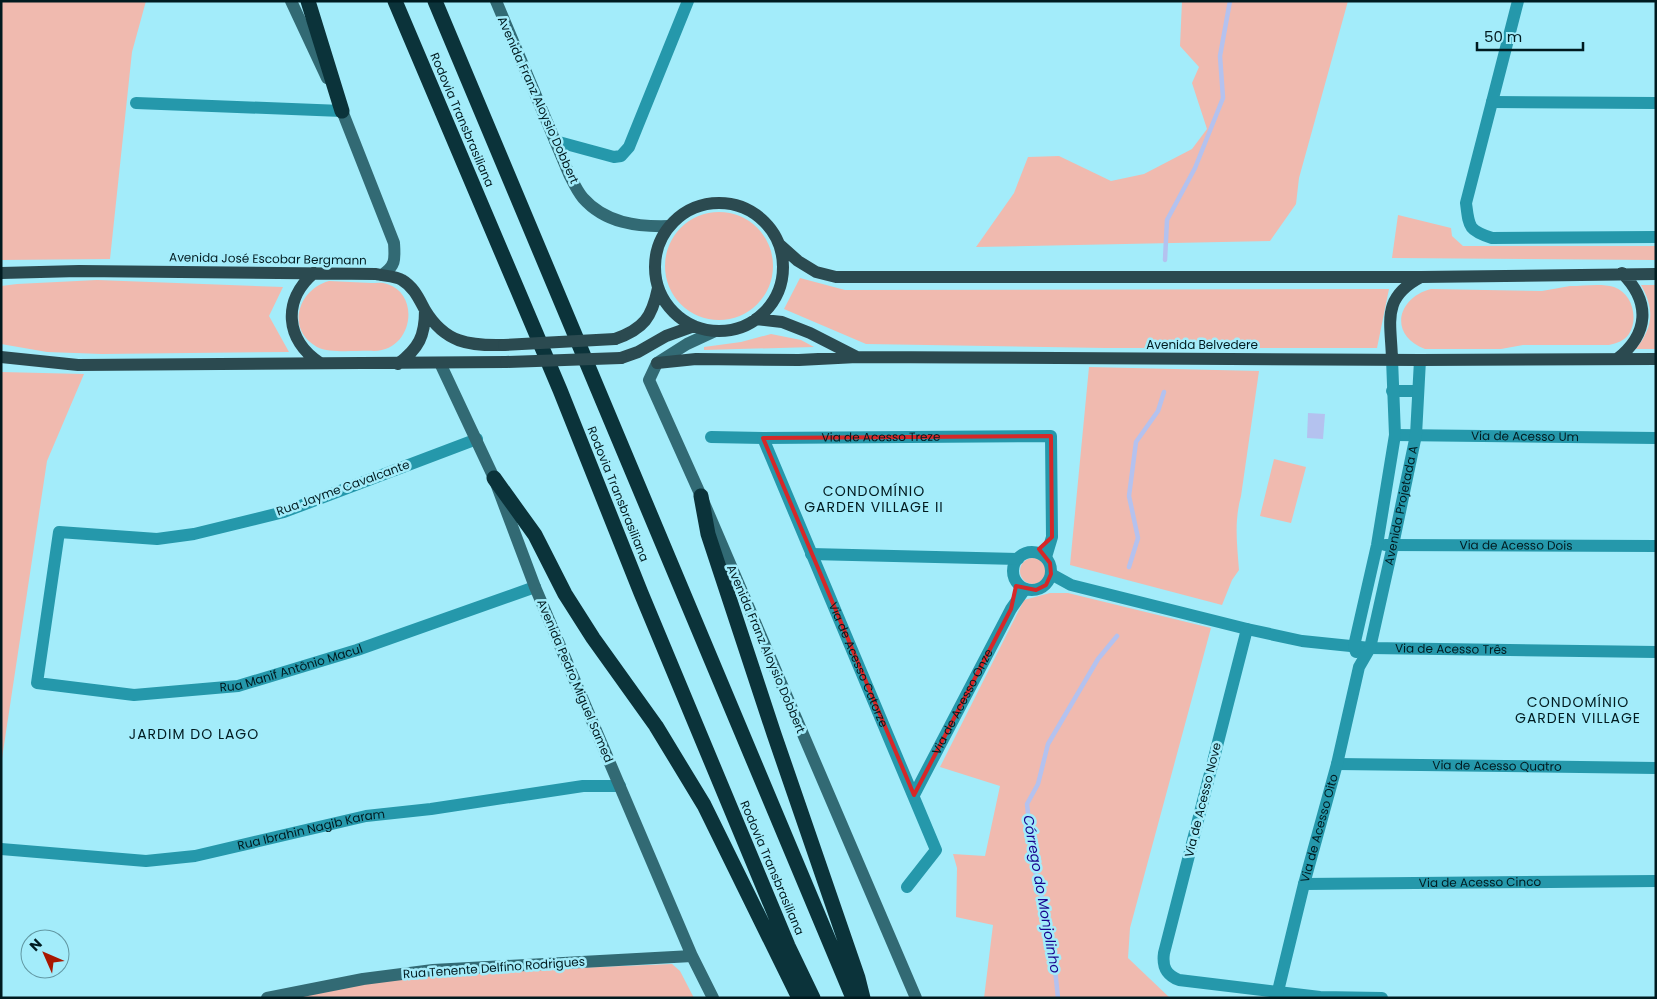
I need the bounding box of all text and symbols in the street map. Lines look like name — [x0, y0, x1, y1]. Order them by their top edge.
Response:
street label: Avenida Franz Aloysio Dobbert — [494, 13, 583, 186]
scale bar — [1477, 20, 1583, 52]
text: 50 m — [1484, 26, 1522, 47]
street label: Rodovia Transbrasiliana — [426, 50, 499, 190]
street label: Avenida José Escobar Bergmann — [169, 248, 367, 269]
street label: Avenida Belvedere — [1146, 336, 1258, 353]
street label: Rodovia Transbrasiliana — [584, 424, 653, 564]
street label: Via de Acesso Um — [1471, 427, 1579, 445]
street label: Via de Acesso Treze — [821, 428, 940, 446]
street label: Avenida Projetada A — [1380, 444, 1422, 567]
street label: Rua Jayme Cavalcante — [274, 455, 412, 520]
district label: CONDOMÍNIO GARDEN VILLAGE II — [804, 481, 944, 517]
street label: Via de Acesso Dois — [1460, 536, 1572, 554]
street label: Avenida Franz Aloysio Dobbert — [723, 562, 810, 736]
street label: Avenida Pedro Miguel Samed — [533, 597, 618, 765]
street label: Via de Acesso Catorze — [825, 599, 893, 730]
street label: Via de Acesso Três — [1395, 639, 1507, 658]
street label: Rua Manif Antônio Macul — [219, 640, 365, 696]
street label: Via de Acesso Onze — [927, 646, 997, 758]
district label: CONDOMÍNIO GARDEN VILLAGE — [1515, 692, 1641, 728]
district label: JARDIM DO LAGO — [129, 724, 259, 744]
street label: Via de Acesso Nove — [1180, 741, 1225, 859]
street label: Via de Acesso Quatro — [1432, 756, 1562, 775]
street label: Via de Acesso Oito — [1296, 772, 1342, 884]
street label: Rodovia Transbrasiliana — [736, 798, 809, 938]
street label: Rua Ibrahin Nagib Karam — [236, 805, 386, 854]
water label: Córrego do Monjolinho — [1018, 813, 1066, 975]
street label: Via de Acesso Cinco — [1419, 873, 1542, 891]
north arrow — [20, 929, 70, 979]
text: N — [25, 934, 47, 956]
street label: Rua Tenente Delfino Rodrigues — [402, 953, 586, 982]

